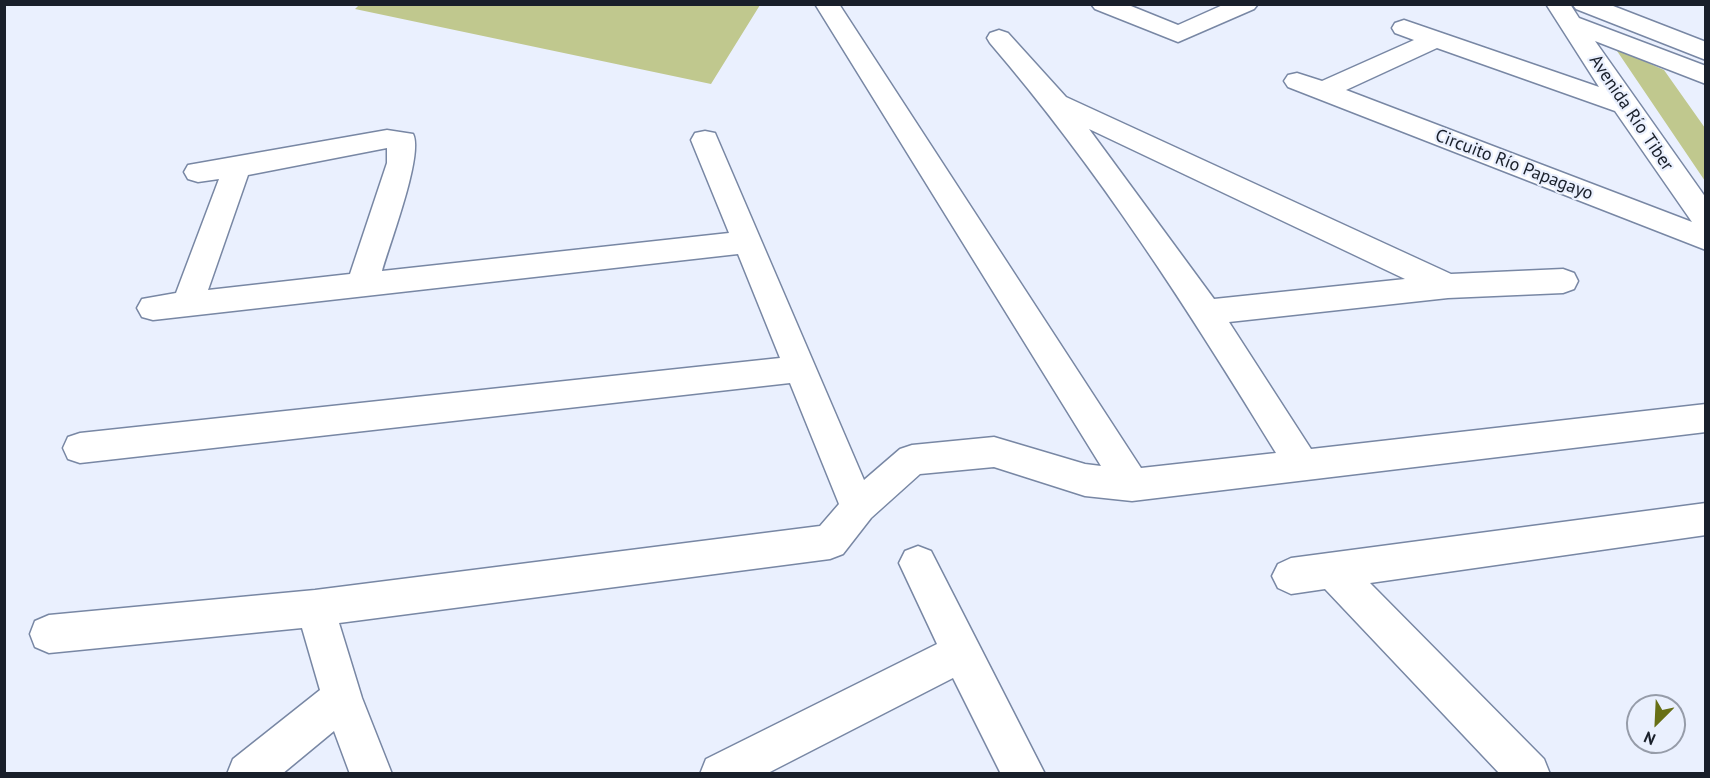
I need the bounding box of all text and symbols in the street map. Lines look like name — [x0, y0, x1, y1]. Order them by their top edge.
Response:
street label: Avenida Río Tiber — [1584, 51, 1678, 175]
street label: Circuito Río Papagayo — [1432, 125, 1596, 205]
north arrow — [1626, 694, 1686, 754]
text: N — [1641, 727, 1658, 750]

